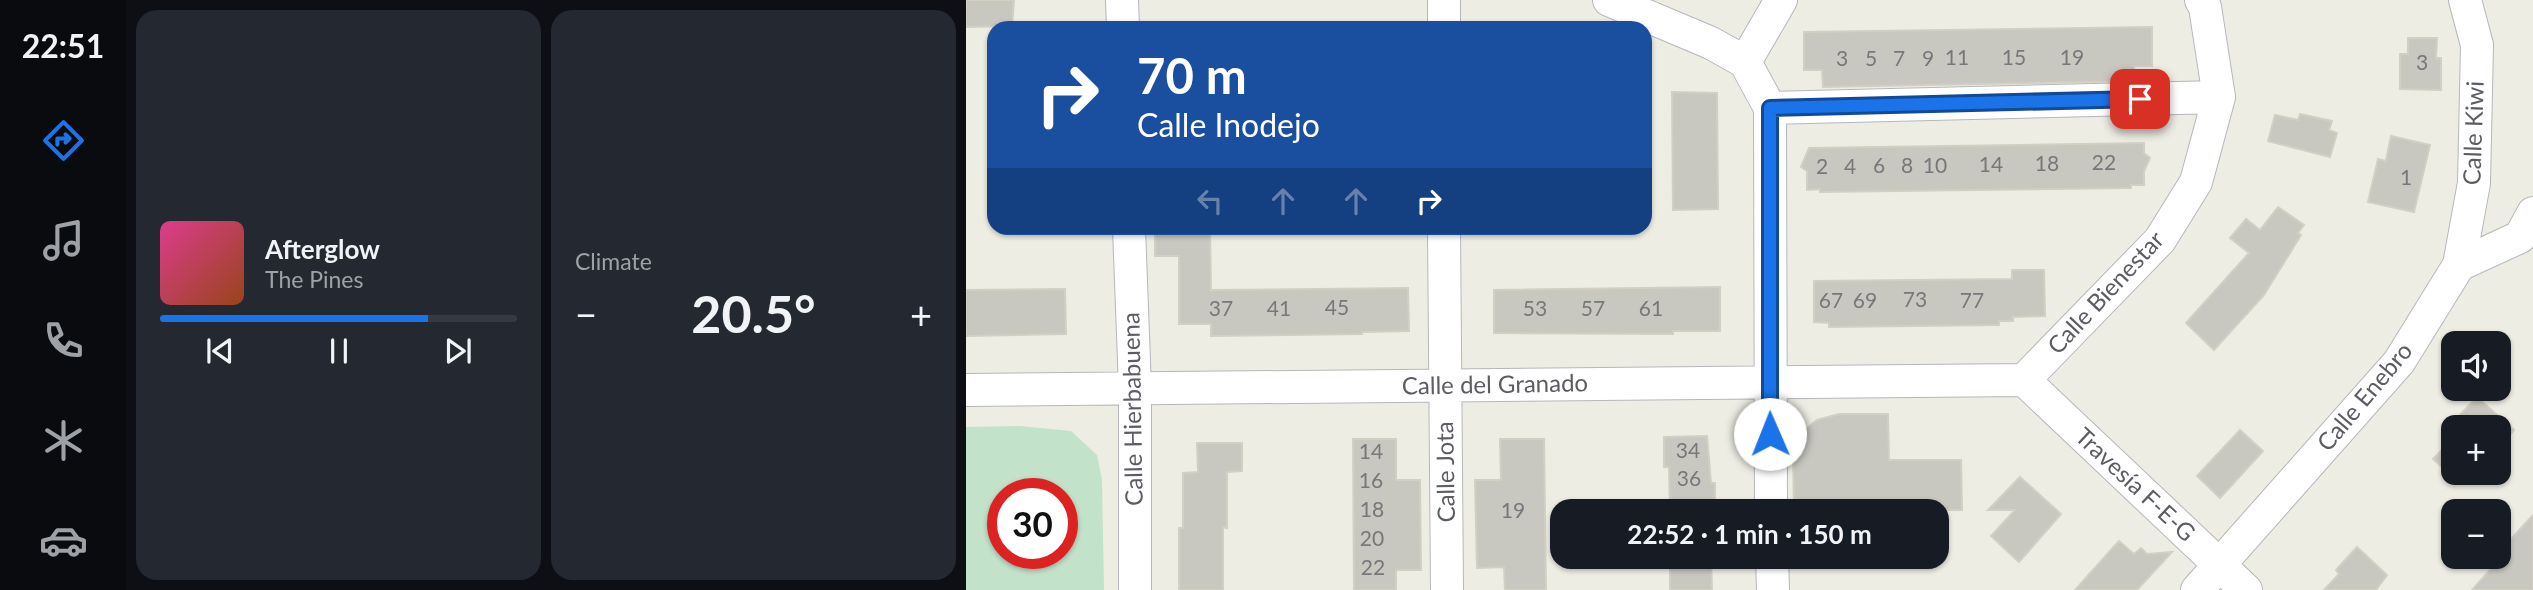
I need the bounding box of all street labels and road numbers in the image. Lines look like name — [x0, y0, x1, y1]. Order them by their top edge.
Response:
street label: Calle Kiwi — [2456, 80, 2489, 186]
street label: Calle Bienestar — [2041, 224, 2169, 359]
street label: Calle Hierbabuena — [1115, 312, 1148, 506]
street label: Calle Enebro — [2310, 336, 2418, 456]
street label: Calle del Granado — [1402, 367, 1588, 400]
street label: Calle Jota — [1429, 421, 1460, 523]
street label: Travesía F-E-G — [2070, 421, 2202, 547]

